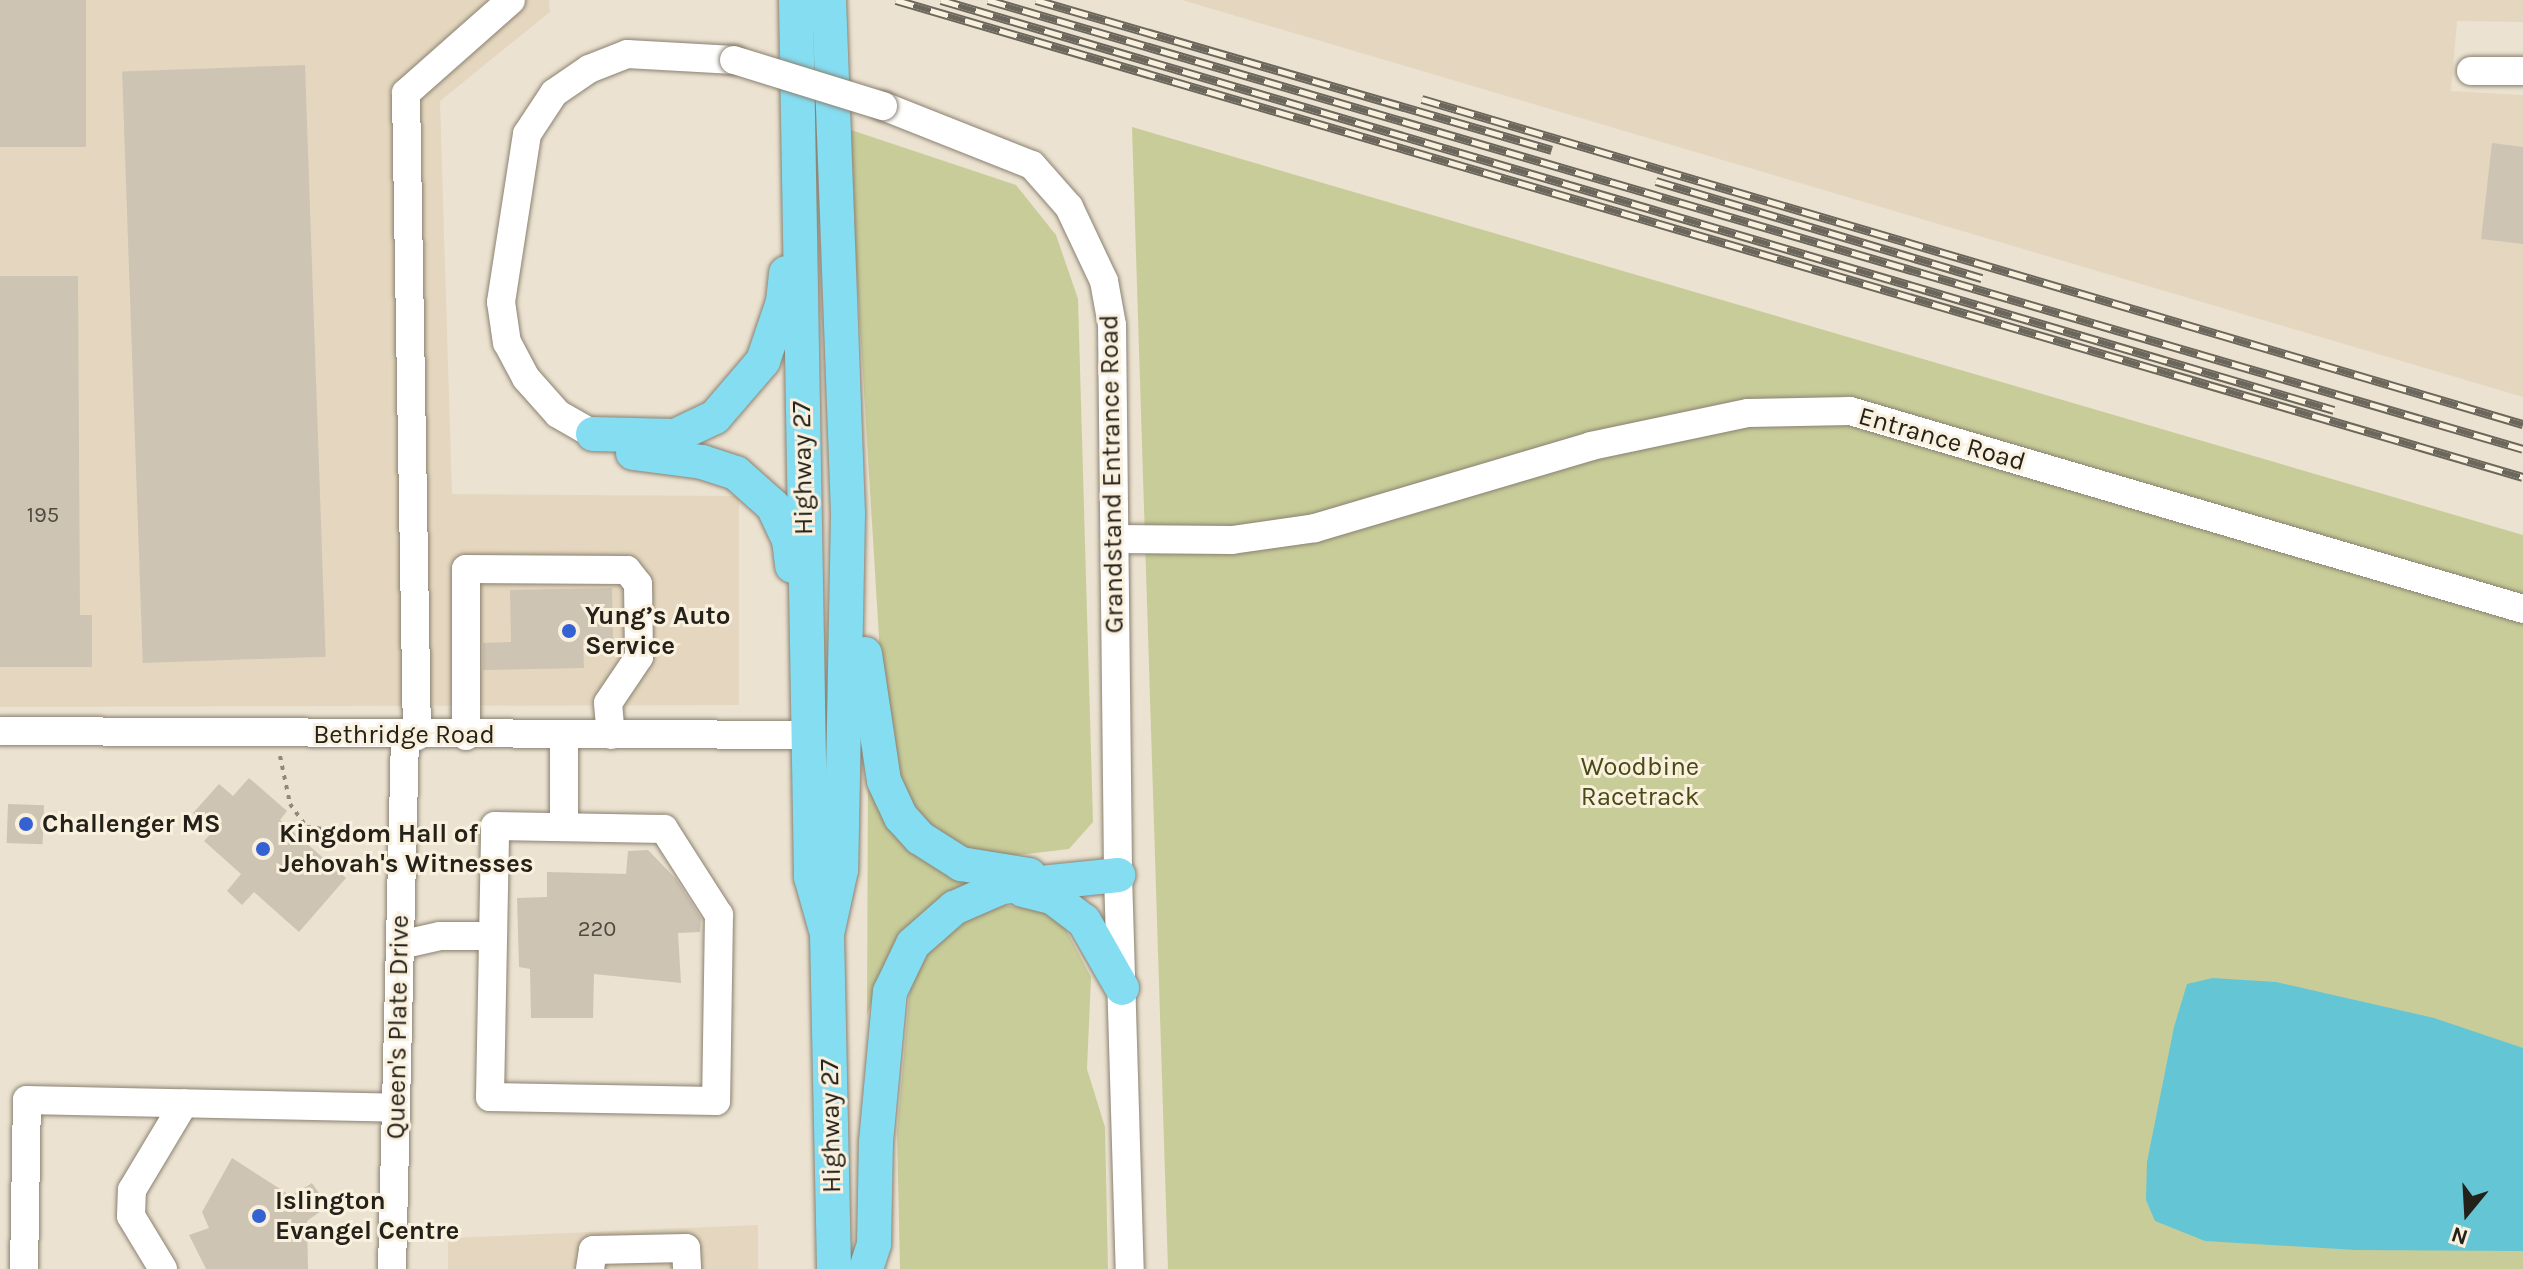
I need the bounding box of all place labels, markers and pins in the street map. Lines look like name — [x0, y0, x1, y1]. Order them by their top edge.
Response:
place label: Yung’s Auto Service — [585, 600, 731, 662]
marker: Yung’s Auto Service — [560, 622, 578, 640]
place label: Challenger MS — [42, 808, 221, 840]
marker: Challenger MS — [17, 815, 35, 833]
place label: Kingdom Hall of Jehovah's Witnesses — [279, 818, 533, 880]
marker: Kingdom Hall of Jehovah's Witnesses — [254, 840, 272, 858]
place label: Islington Evangel Centre — [275, 1185, 459, 1246]
marker: Islington Evangel Centre — [250, 1207, 268, 1225]

